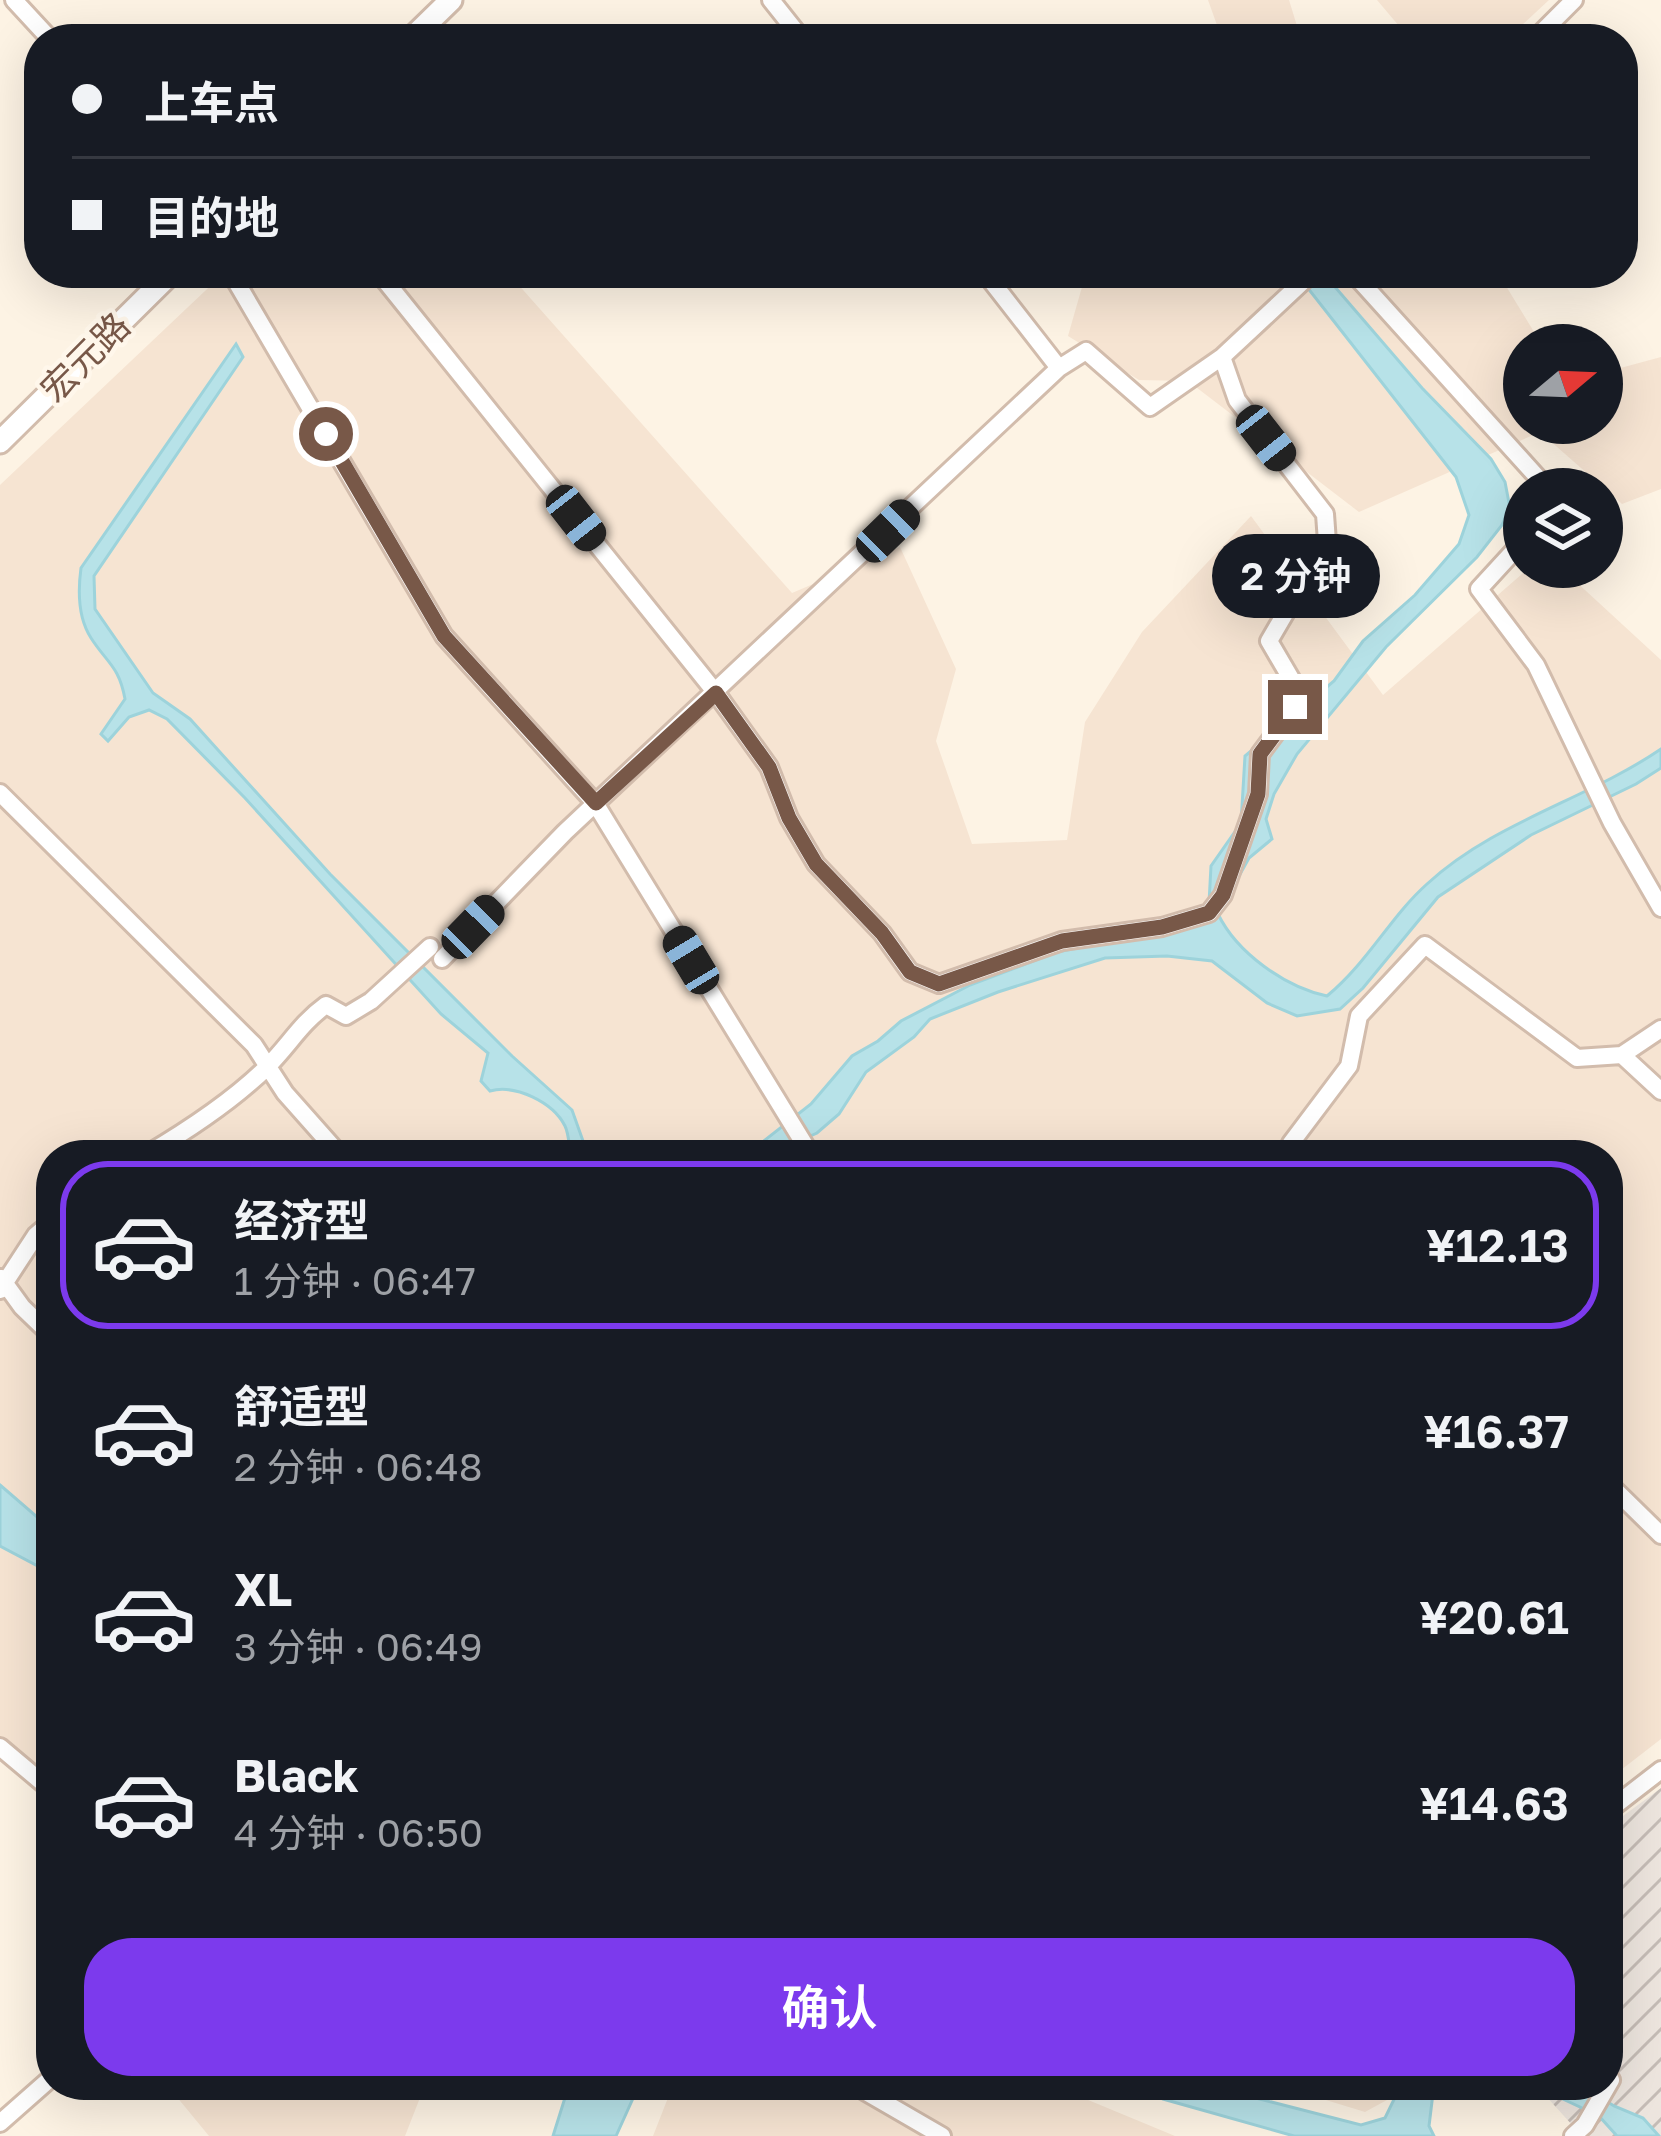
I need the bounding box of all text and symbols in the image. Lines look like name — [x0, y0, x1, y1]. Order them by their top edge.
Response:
text: 上车点 — [144, 75, 279, 129]
text: 目的地 — [144, 190, 279, 244]
street label: 宏元路 — [31, 303, 138, 410]
north arrow — [1503, 324, 1623, 444]
map controls — [1503, 324, 1623, 588]
car — [1230, 399, 1302, 477]
route start — [299, 407, 353, 461]
button: layers — [1503, 468, 1623, 588]
car — [540, 479, 612, 557]
car — [850, 493, 926, 569]
callout: 2 分钟 — [1211, 533, 1379, 617]
text: 2 分钟 — [1240, 552, 1352, 599]
route end — [1268, 680, 1322, 734]
car — [435, 889, 511, 965]
car — [657, 920, 725, 1000]
icon: car — [90, 1191, 198, 1299]
text: 经济型 — [234, 1193, 369, 1247]
text: ¥12.13 — [1426, 1218, 1569, 1272]
text: 1 分钟 · 06:47 — [234, 1257, 476, 1304]
icon: car — [90, 1377, 198, 1485]
text: 舒适型 — [234, 1379, 369, 1433]
text: ¥16.37 — [1424, 1404, 1569, 1458]
text: 2 分钟 · 06:48 — [234, 1443, 483, 1490]
text: XL — [234, 1562, 292, 1616]
icon: car — [90, 1563, 198, 1671]
text: ¥20.61 — [1419, 1590, 1569, 1644]
text: 3 分钟 · 06:49 — [234, 1623, 483, 1670]
text: Black — [234, 1748, 359, 1802]
icon: car — [90, 1749, 198, 1857]
text: ¥14.63 — [1420, 1776, 1569, 1830]
text: 4 分钟 · 06:50 — [234, 1809, 483, 1856]
button: 确认 — [84, 1938, 1575, 2076]

